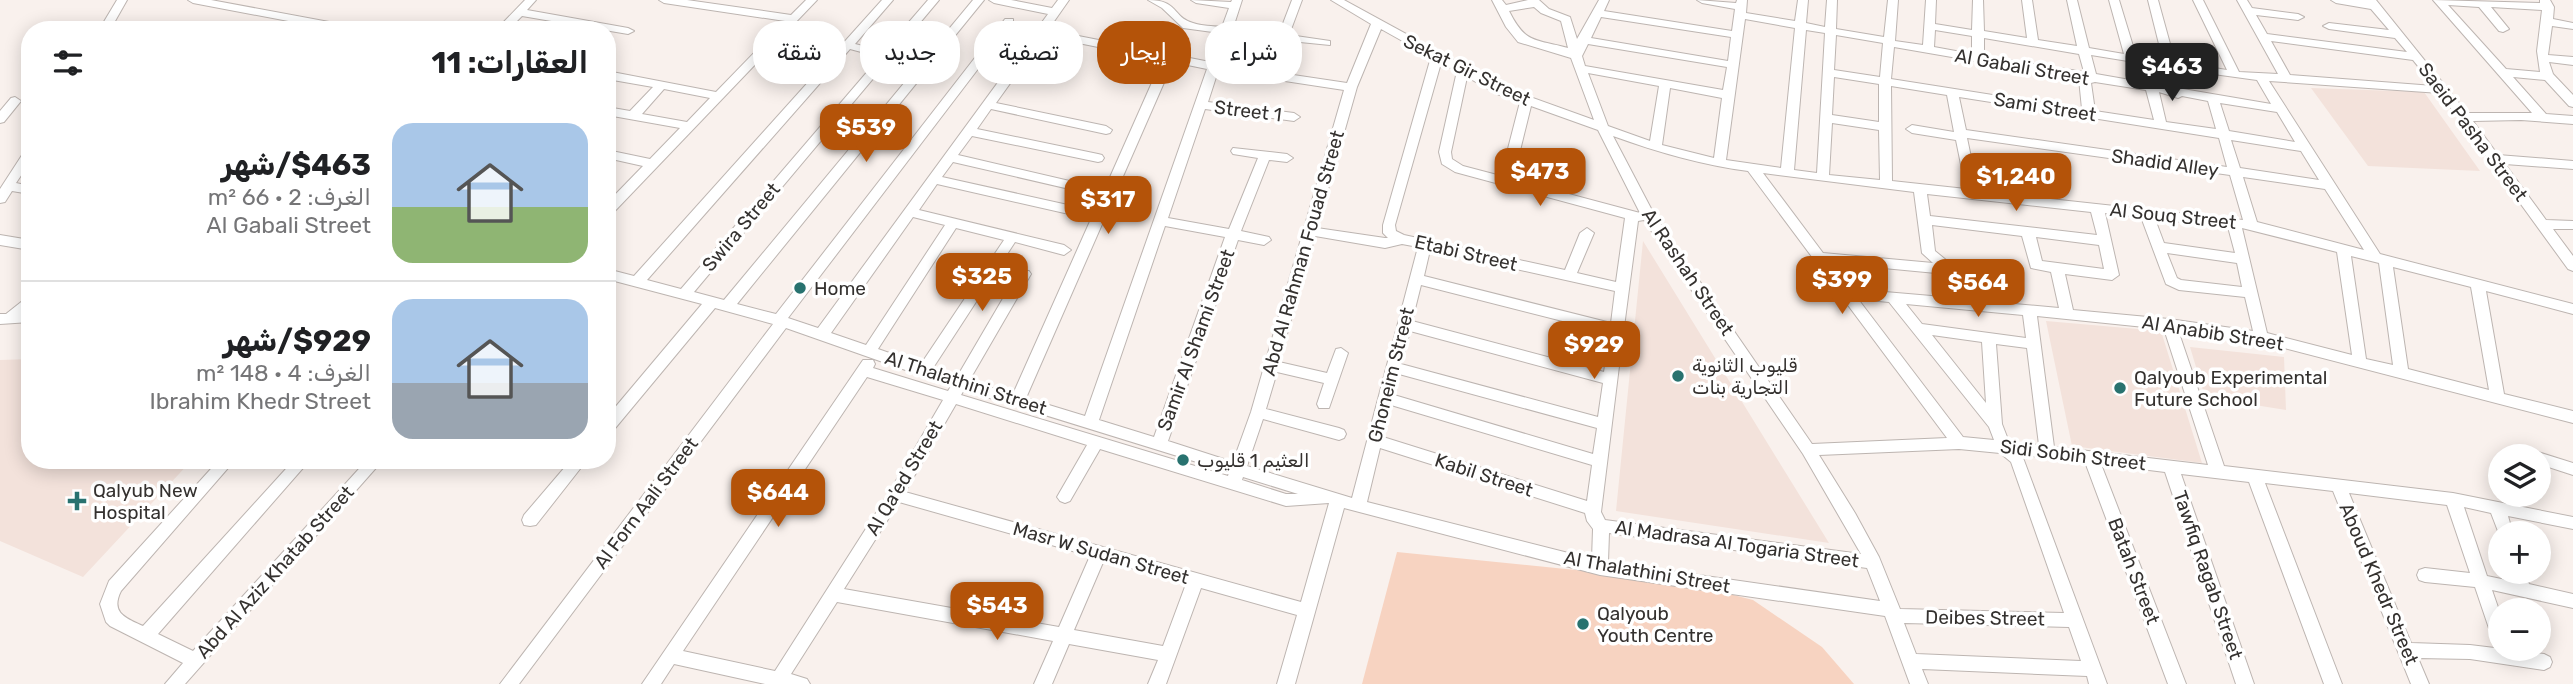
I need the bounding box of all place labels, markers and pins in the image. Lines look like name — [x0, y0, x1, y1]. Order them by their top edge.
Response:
pin: $463 — [2131, 43, 2213, 103]
pin: $539 — [825, 104, 907, 164]
pin: $473 — [1499, 148, 1581, 208]
pin: $1,240 — [1959, 154, 2073, 213]
pin: $317 — [1067, 176, 1149, 236]
pin: $325 — [941, 254, 1023, 313]
pin: $399 — [1801, 256, 1883, 316]
pin: $564 — [1937, 260, 2019, 319]
place label: Home — [814, 277, 866, 300]
marker: Home — [792, 280, 808, 296]
pin: $929 — [1553, 322, 1635, 381]
place label: قليوب الثانوية التجارية بنات — [1692, 354, 1797, 399]
place label: Qalyoub Experimental Future School — [2134, 366, 2327, 411]
marker: قليوب الثانوية التجارية بنات — [1670, 368, 1686, 384]
marker: Qalyoub Experimental Future School — [2112, 380, 2128, 396]
place label: العثيم 1 قليوب — [1197, 449, 1310, 473]
marker: العثيم 1 قليوب — [1175, 452, 1191, 468]
pin: $644 — [737, 470, 819, 529]
place label: Qalyub New Hospital — [93, 479, 198, 524]
marker: Qalyub New Hospital — [67, 491, 87, 511]
pin: $543 — [956, 582, 1038, 642]
place label: Qalyoub Youth Centre — [1597, 602, 1713, 647]
marker: Qalyoub Youth Centre — [1575, 616, 1591, 632]

